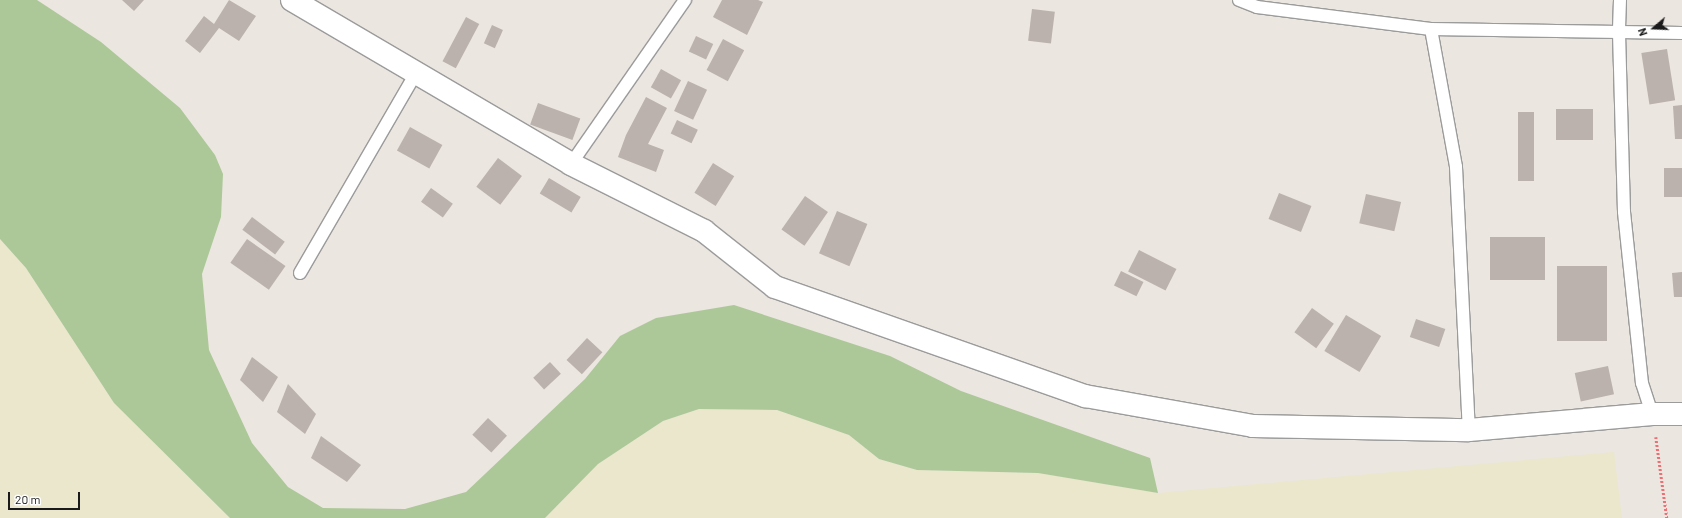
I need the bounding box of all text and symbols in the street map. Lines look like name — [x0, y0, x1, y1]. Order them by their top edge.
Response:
north arrow — [1634, 8, 1674, 48]
text: N — [1635, 26, 1650, 38]
scale bar — [10, 484, 82, 510]
text: 20 m — [15, 492, 41, 506]

